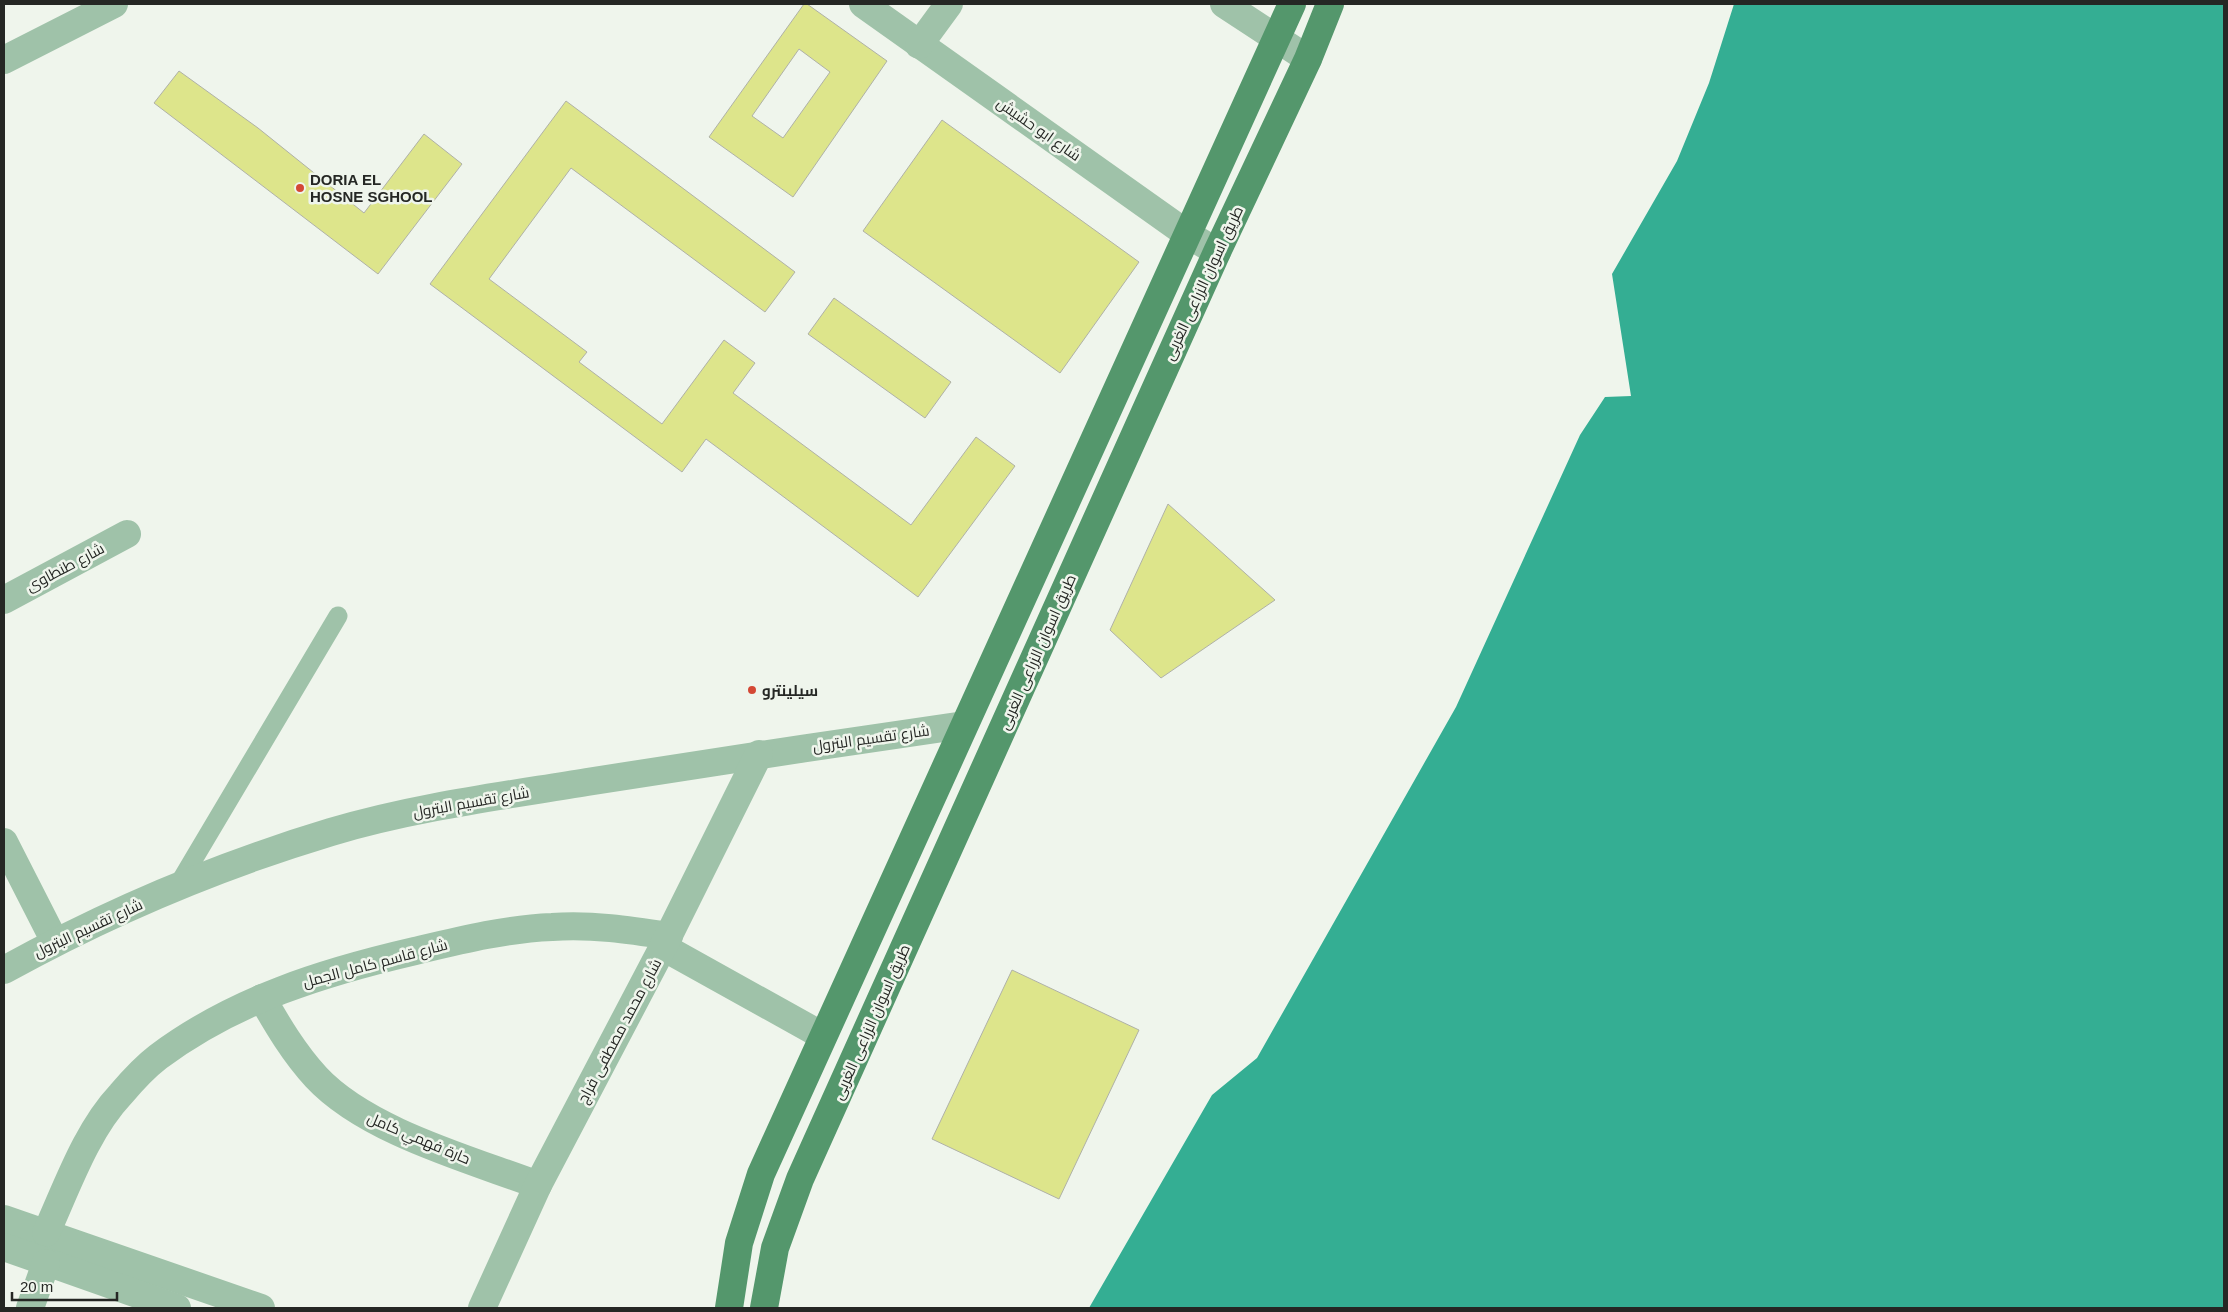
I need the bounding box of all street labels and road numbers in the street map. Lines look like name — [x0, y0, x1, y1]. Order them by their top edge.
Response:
street label: شارع ابو حشيش — [992, 94, 1084, 167]
street label: طريق اسوان الزراعى الغربى — [1160, 203, 1248, 364]
street label: شارع طنطاوى — [23, 539, 108, 597]
street label: طريق اسوان الزراعى الغربى — [995, 572, 1081, 733]
street label: شارع تقسيم البترول — [811, 721, 931, 758]
street label: شارع تقسيم البترول — [412, 783, 531, 824]
street label: شارع تقسيم البترول — [31, 895, 146, 963]
street label: شارع قاسم كامل الجمل — [301, 935, 450, 993]
street label: طريق اسوان الزراعى الغربى — [829, 942, 915, 1103]
street label: شارع محمد مصطفى فراج — [574, 956, 667, 1108]
street label: حارة فهمي كامل — [363, 1109, 473, 1171]

